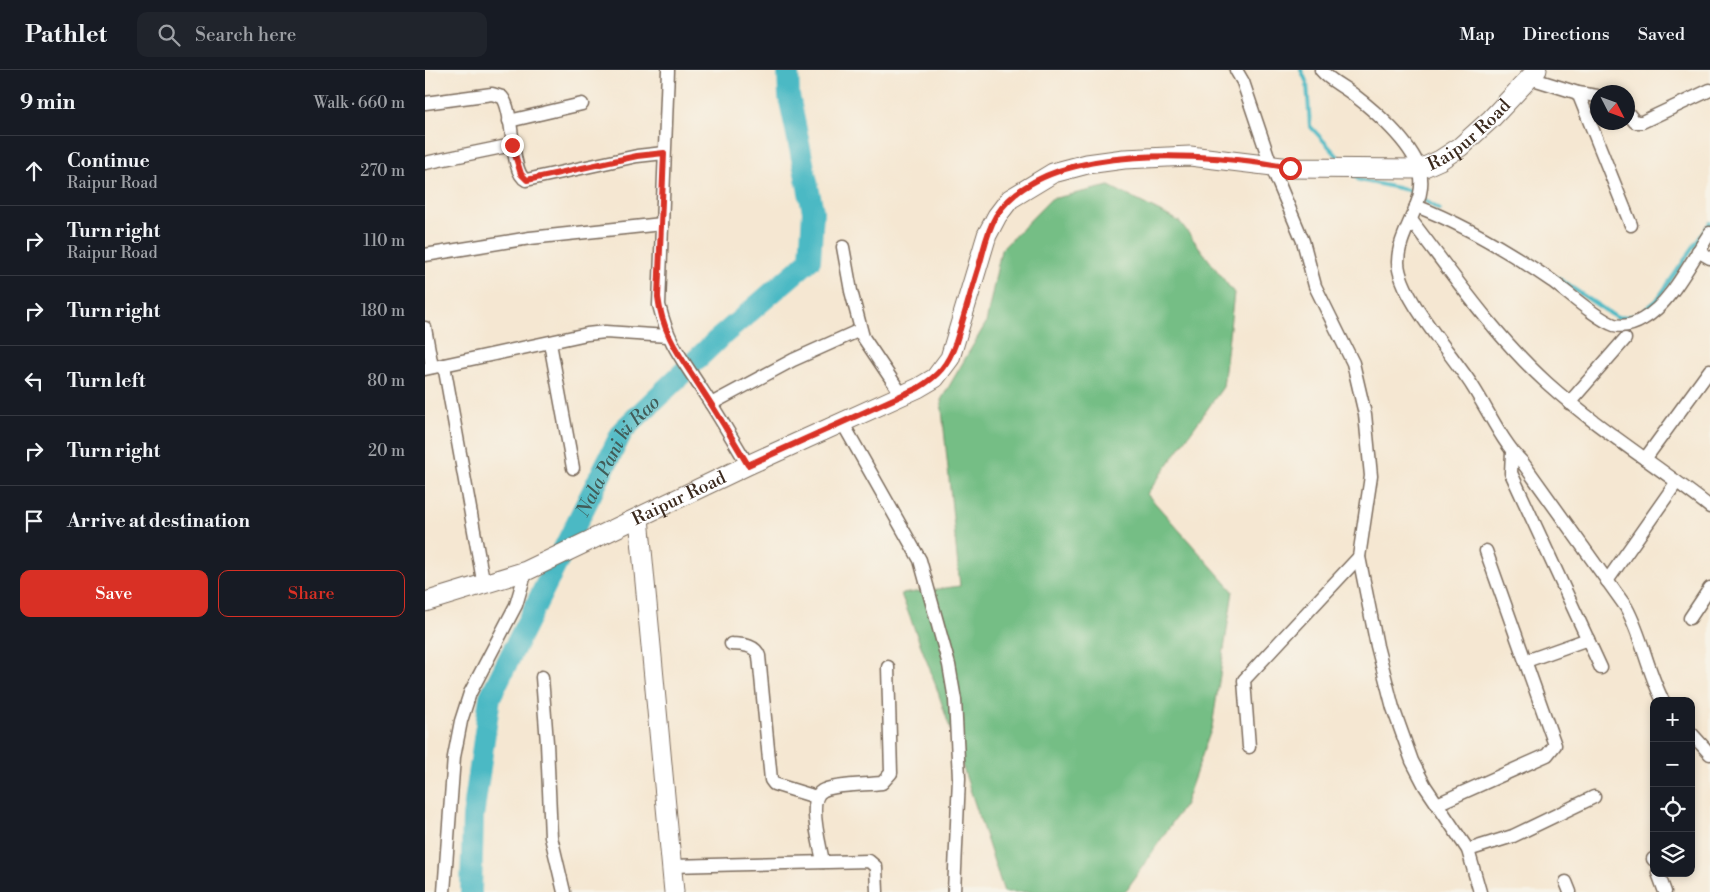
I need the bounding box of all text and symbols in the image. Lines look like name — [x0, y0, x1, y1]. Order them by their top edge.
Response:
search box — [137, 12, 487, 57]
text: Pathlet — [25, 20, 107, 50]
icon: search — [155, 21, 183, 49]
text: Search here — [195, 23, 296, 47]
text: Map — [1459, 23, 1495, 46]
text: Directions — [1523, 23, 1610, 46]
text: Saved — [1638, 23, 1685, 46]
north arrow — [1590, 85, 1635, 130]
text: 9 min — [20, 90, 75, 116]
text: Walk · 660 m — [314, 93, 405, 113]
street label: Raipur Road — [1424, 94, 1516, 176]
route end — [501, 134, 524, 157]
text: Continue — [67, 149, 150, 173]
icon: ahead — [20, 157, 48, 185]
route start — [1279, 157, 1302, 180]
text: 270 m — [360, 161, 405, 181]
text: Raipur Road — [67, 173, 158, 193]
text: Turn right — [67, 219, 160, 243]
icon: right — [20, 227, 48, 255]
text: 110 m — [363, 231, 405, 251]
text: Raipur Road — [67, 243, 158, 263]
icon: right — [20, 297, 48, 325]
text: Turn right — [67, 299, 160, 323]
text: 180 m — [361, 301, 405, 321]
icon: left — [20, 367, 48, 395]
text: Turn left — [67, 369, 146, 393]
text: 80 m — [367, 371, 405, 391]
water label: Nala Pani ki Rao — [570, 390, 665, 522]
icon: right — [20, 437, 48, 465]
text: Turn right — [67, 439, 160, 463]
text: 20 m — [368, 441, 405, 461]
street label: Raipur Road — [628, 466, 731, 531]
icon: arrive — [20, 507, 48, 535]
text: Arrive at destination — [67, 509, 250, 533]
button: Save — [20, 570, 208, 617]
button: Share — [218, 570, 405, 617]
map controls — [1650, 697, 1695, 877]
button: + — [1650, 697, 1695, 742]
button: − — [1650, 742, 1695, 787]
button: locate — [1650, 787, 1695, 832]
button: layers — [1650, 832, 1695, 877]

